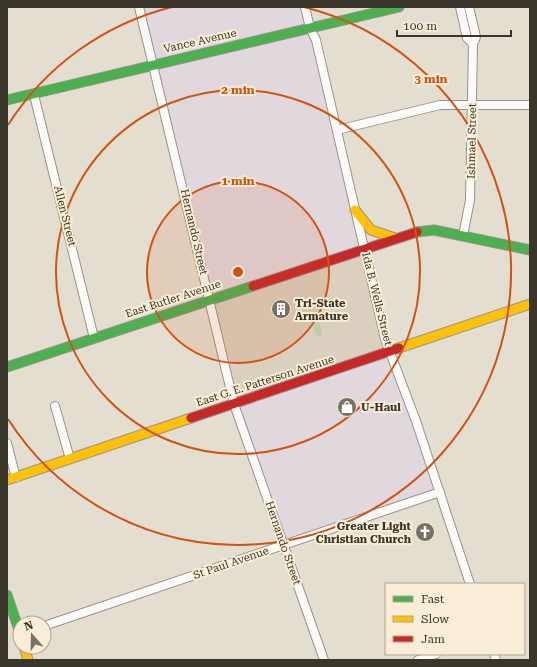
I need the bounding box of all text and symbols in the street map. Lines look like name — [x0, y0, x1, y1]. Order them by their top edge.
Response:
scale bar — [397, 12, 511, 38]
text: 100 m — [403, 19, 437, 33]
street label: Vance Avenue — [162, 26, 238, 56]
text: 3 min — [414, 72, 448, 86]
text: 2 min — [221, 83, 255, 97]
street label: Ishmael Street — [465, 103, 479, 179]
text: 1 min — [221, 174, 255, 188]
street label: Allen Street — [51, 184, 79, 248]
street label: Hernando Street — [178, 188, 210, 276]
street label: Ida B. Wells Street — [359, 251, 395, 347]
centre of rings — [231, 265, 245, 279]
street label: East Butler Avenue — [124, 277, 222, 321]
place label: Tri-State Armature — [295, 297, 349, 323]
building icon: Tri-State Armature — [270, 298, 292, 320]
street label: East G. E. Patterson Avenue — [194, 353, 336, 409]
shop icon: U-Haul — [336, 396, 358, 418]
place label: U-Haul — [361, 401, 401, 414]
street label: Hernando Street — [263, 499, 303, 587]
place label: Greater Light Christian Church — [316, 520, 412, 546]
church icon: Greater Light Christian Church — [414, 521, 436, 543]
street label: St Paul Avenue — [192, 544, 270, 582]
legend — [385, 583, 525, 655]
text: Fast — [421, 592, 445, 606]
text: Slow — [421, 612, 449, 626]
north arrow — [12, 615, 52, 655]
text: N — [23, 618, 35, 634]
text: Jam — [421, 632, 445, 646]

